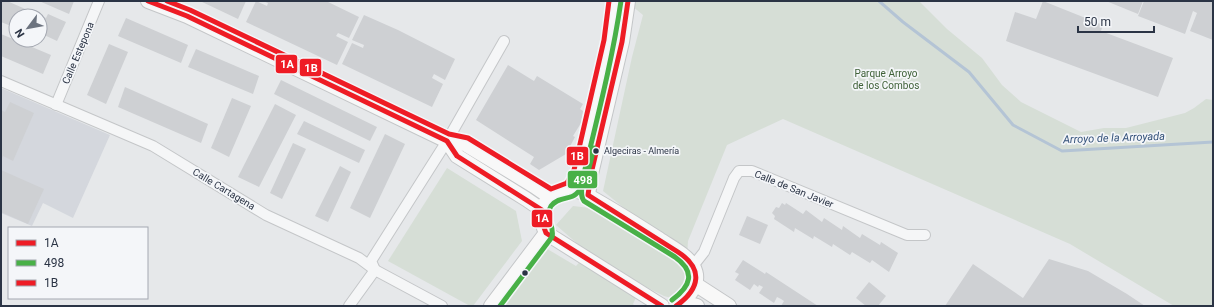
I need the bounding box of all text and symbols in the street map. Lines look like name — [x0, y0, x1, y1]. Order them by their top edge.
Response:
north arrow — [8, 8, 48, 48]
scale bar — [1078, 8, 1154, 34]
text: 50 m — [1084, 15, 1111, 29]
street label: Calle Estepona — [60, 20, 96, 86]
text: N — [12, 26, 28, 40]
line badge: 1A — [275, 54, 298, 74]
text: 1A — [280, 58, 294, 71]
line badge: 1B — [299, 58, 322, 77]
text: 1B — [304, 62, 318, 75]
park label: Parque Arroyo de los Combos — [853, 68, 919, 91]
water label: Arroyo de la Arroyada — [1062, 130, 1165, 146]
line badge: 1B — [566, 146, 589, 166]
marker: Algeciras - Almería — [591, 146, 601, 156]
place label: Algeciras - Almería — [604, 146, 679, 156]
text: 1B — [570, 150, 584, 163]
street label: Calle Cartagena — [191, 166, 257, 212]
street label: Calle de San Javier — [753, 168, 836, 210]
line badge: 498 — [567, 170, 598, 189]
text: 498 — [574, 174, 592, 187]
line badge: 1A — [531, 209, 553, 228]
text: 1A — [535, 212, 549, 225]
legend — [8, 227, 148, 299]
text: 1A — [44, 236, 59, 250]
text: 498 — [44, 256, 64, 270]
unlabelled marker — [520, 268, 530, 278]
text: 1B — [44, 276, 58, 290]

